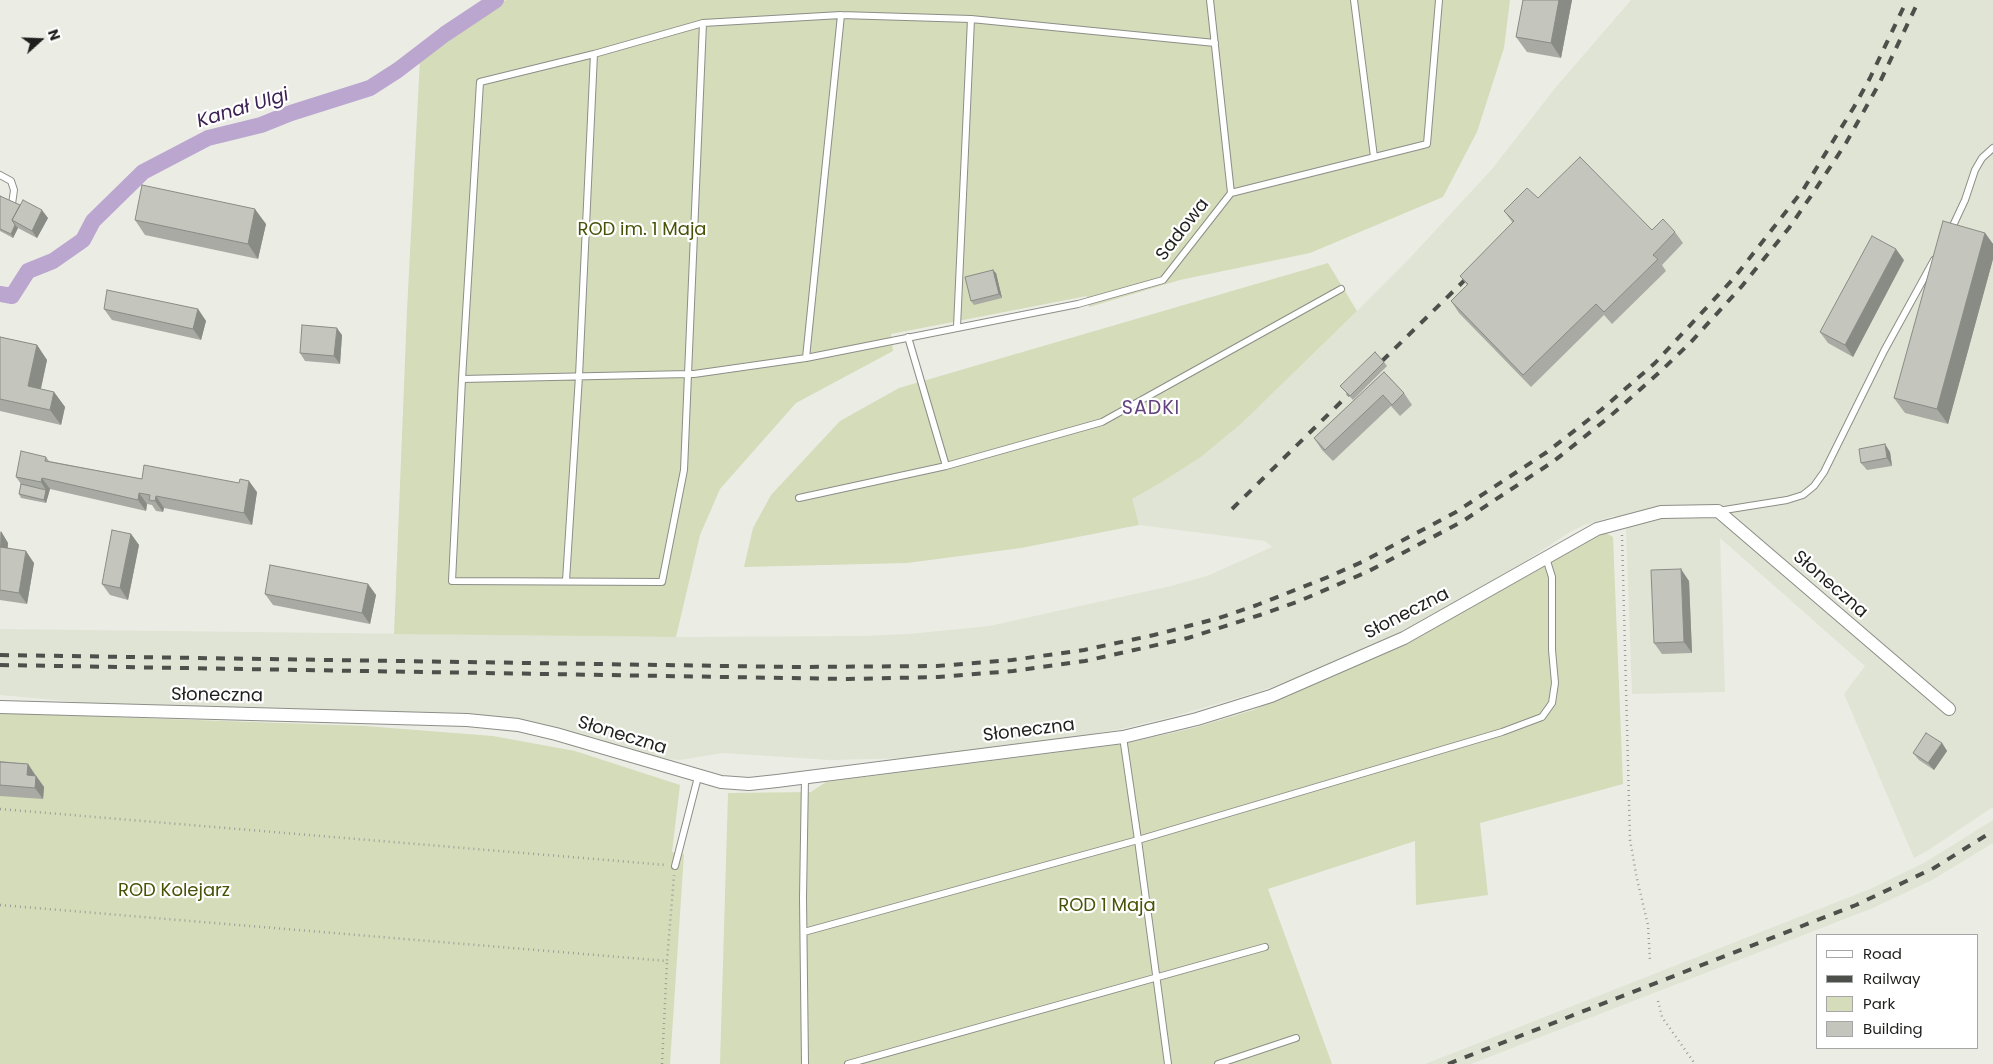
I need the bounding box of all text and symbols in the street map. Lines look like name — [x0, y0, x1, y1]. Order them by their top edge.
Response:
north arrow — [15, 15, 65, 65]
text: N — [43, 27, 65, 43]
water label: Kanał Ulgi — [194, 84, 292, 134]
street label: Sadowa — [1152, 194, 1214, 266]
park label: ROD im. 1 Maja — [577, 219, 707, 241]
district label: SADKI — [1121, 398, 1181, 420]
street label: Słoneczna — [1788, 547, 1872, 623]
street label: Słoneczna — [1361, 583, 1453, 645]
street label: Słoneczna — [171, 684, 263, 708]
street label: Słoneczna — [575, 712, 669, 760]
street label: Słoneczna — [982, 715, 1076, 747]
park label: ROD Kolejarz — [118, 880, 230, 902]
park label: ROD 1 Maja — [1058, 895, 1156, 917]
legend — [1816, 934, 1978, 1049]
text: Road — [1863, 943, 1902, 964]
text: Railway — [1863, 968, 1921, 989]
text: Park — [1863, 993, 1895, 1014]
text: Building — [1863, 1018, 1923, 1039]

